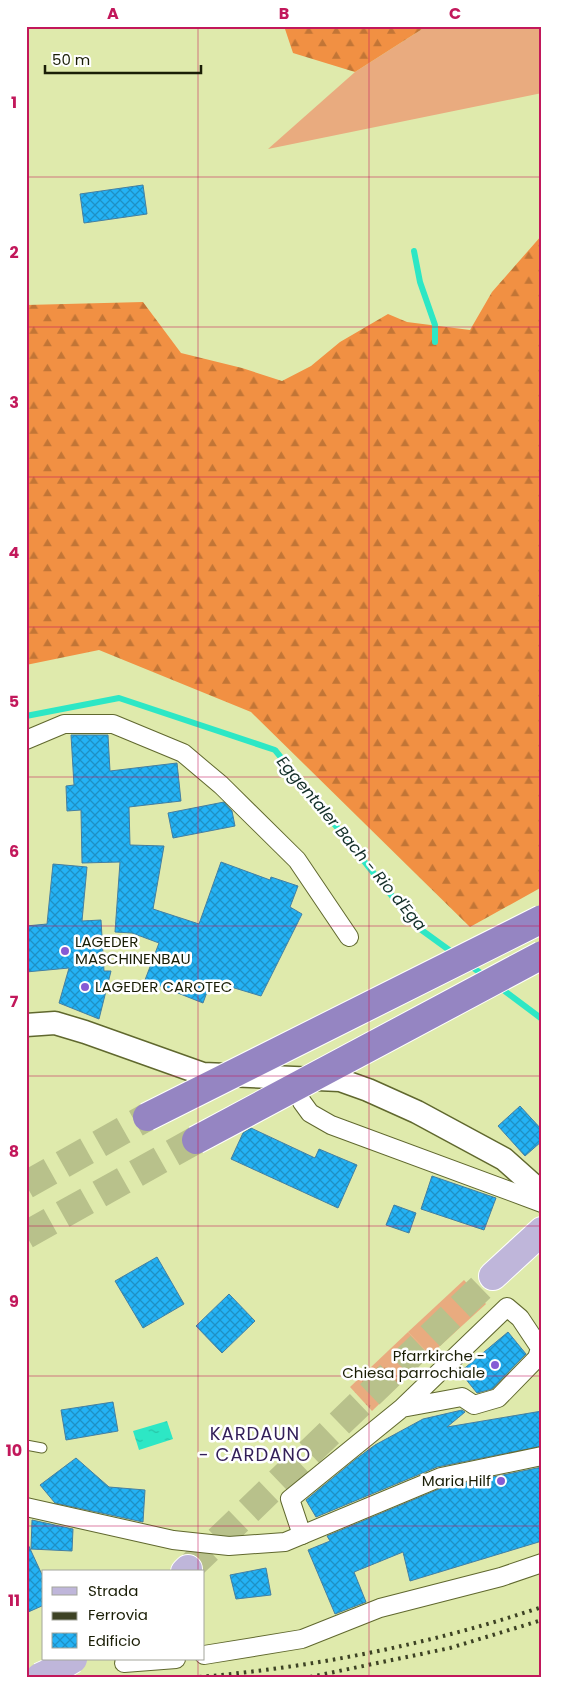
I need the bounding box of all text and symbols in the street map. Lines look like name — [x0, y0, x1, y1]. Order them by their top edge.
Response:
text: A — [107, 2, 119, 25]
text: B — [279, 2, 289, 25]
text: C — [449, 2, 461, 25]
scale bar — [45, 42, 201, 74]
text: 50 m — [52, 49, 90, 70]
text: 1 — [11, 91, 17, 114]
text: 2 — [9, 241, 19, 264]
text: 3 — [9, 391, 19, 414]
text: 4 — [9, 541, 20, 564]
text: 5 — [9, 690, 19, 713]
water label: Eggentaler Bach - Rio d'Ega — [271, 751, 432, 936]
text: 6 — [9, 840, 19, 863]
place label: LAGEDER MASCHINENBAU — [75, 931, 191, 969]
marker: LAGEDER MASCHINENBAU — [59, 945, 71, 957]
place label: LAGEDER CAROTEC — [95, 976, 232, 997]
marker: LAGEDER CAROTEC — [79, 981, 91, 993]
text: 7 — [10, 990, 19, 1013]
text: 8 — [9, 1140, 19, 1163]
text: 9 — [9, 1290, 19, 1313]
place label: Pfarrkirche - Chiesa parrochiale — [342, 1345, 485, 1383]
marker: Pfarrkirche - Chiesa parrochiale — [489, 1359, 501, 1371]
district label: KARDAUN - CARDANO — [199, 1421, 311, 1467]
text: 10 — [6, 1439, 22, 1462]
place label: Maria Hilf — [422, 1470, 491, 1491]
marker: Maria Hilf — [495, 1475, 507, 1487]
legend — [42, 1570, 205, 1660]
text: Strada — [88, 1580, 138, 1601]
text: 11 — [8, 1589, 20, 1612]
text: Ferrovia — [88, 1604, 148, 1625]
text: Edificio — [88, 1630, 141, 1651]

